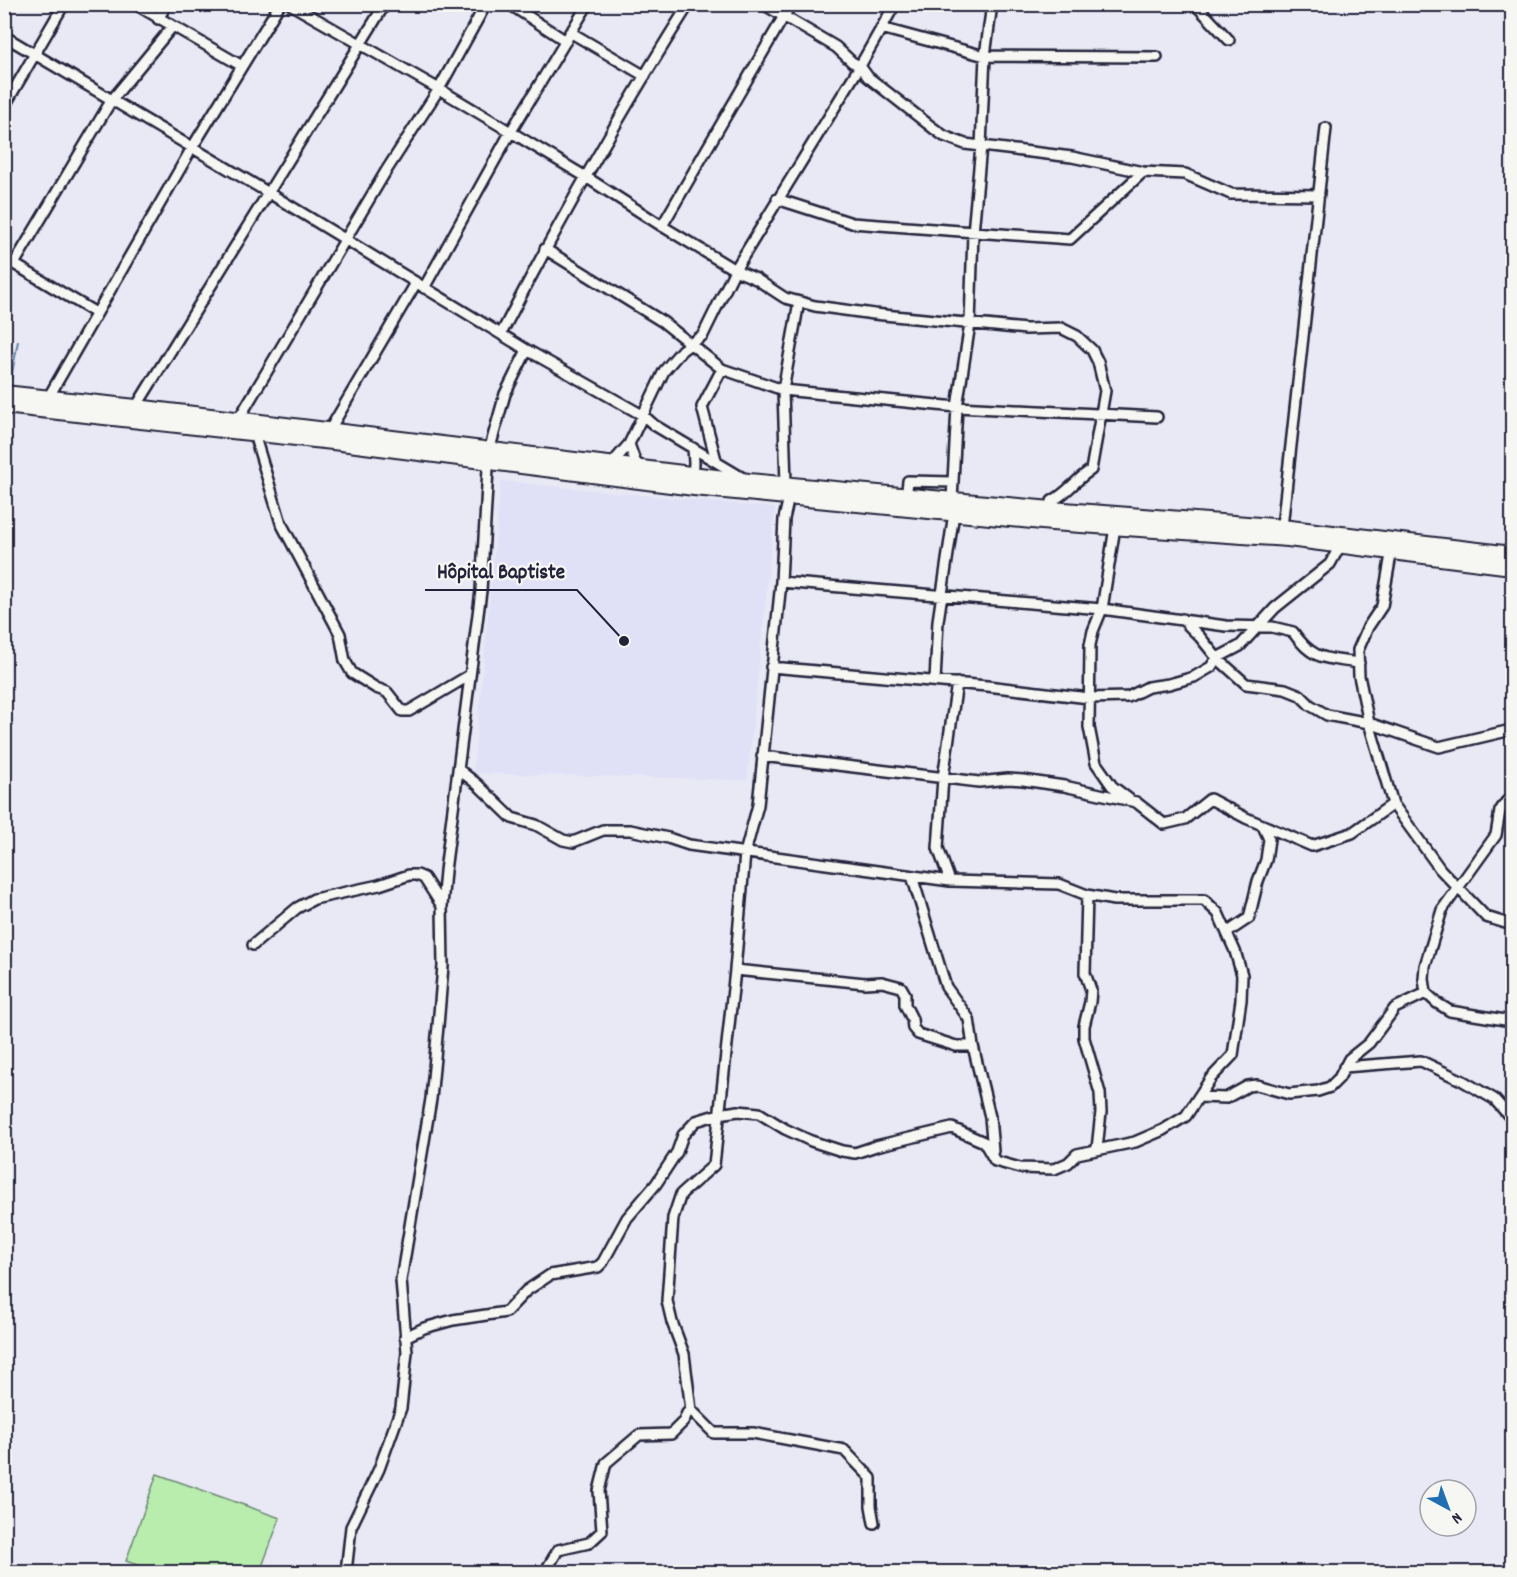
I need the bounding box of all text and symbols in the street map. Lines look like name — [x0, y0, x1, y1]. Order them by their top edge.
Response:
callout: Hôpital Baptiste — [425, 551, 577, 590]
text: Hôpital Baptiste — [437, 559, 565, 589]
north arrow — [1418, 1478, 1478, 1538]
text: N — [1446, 1506, 1467, 1529]

